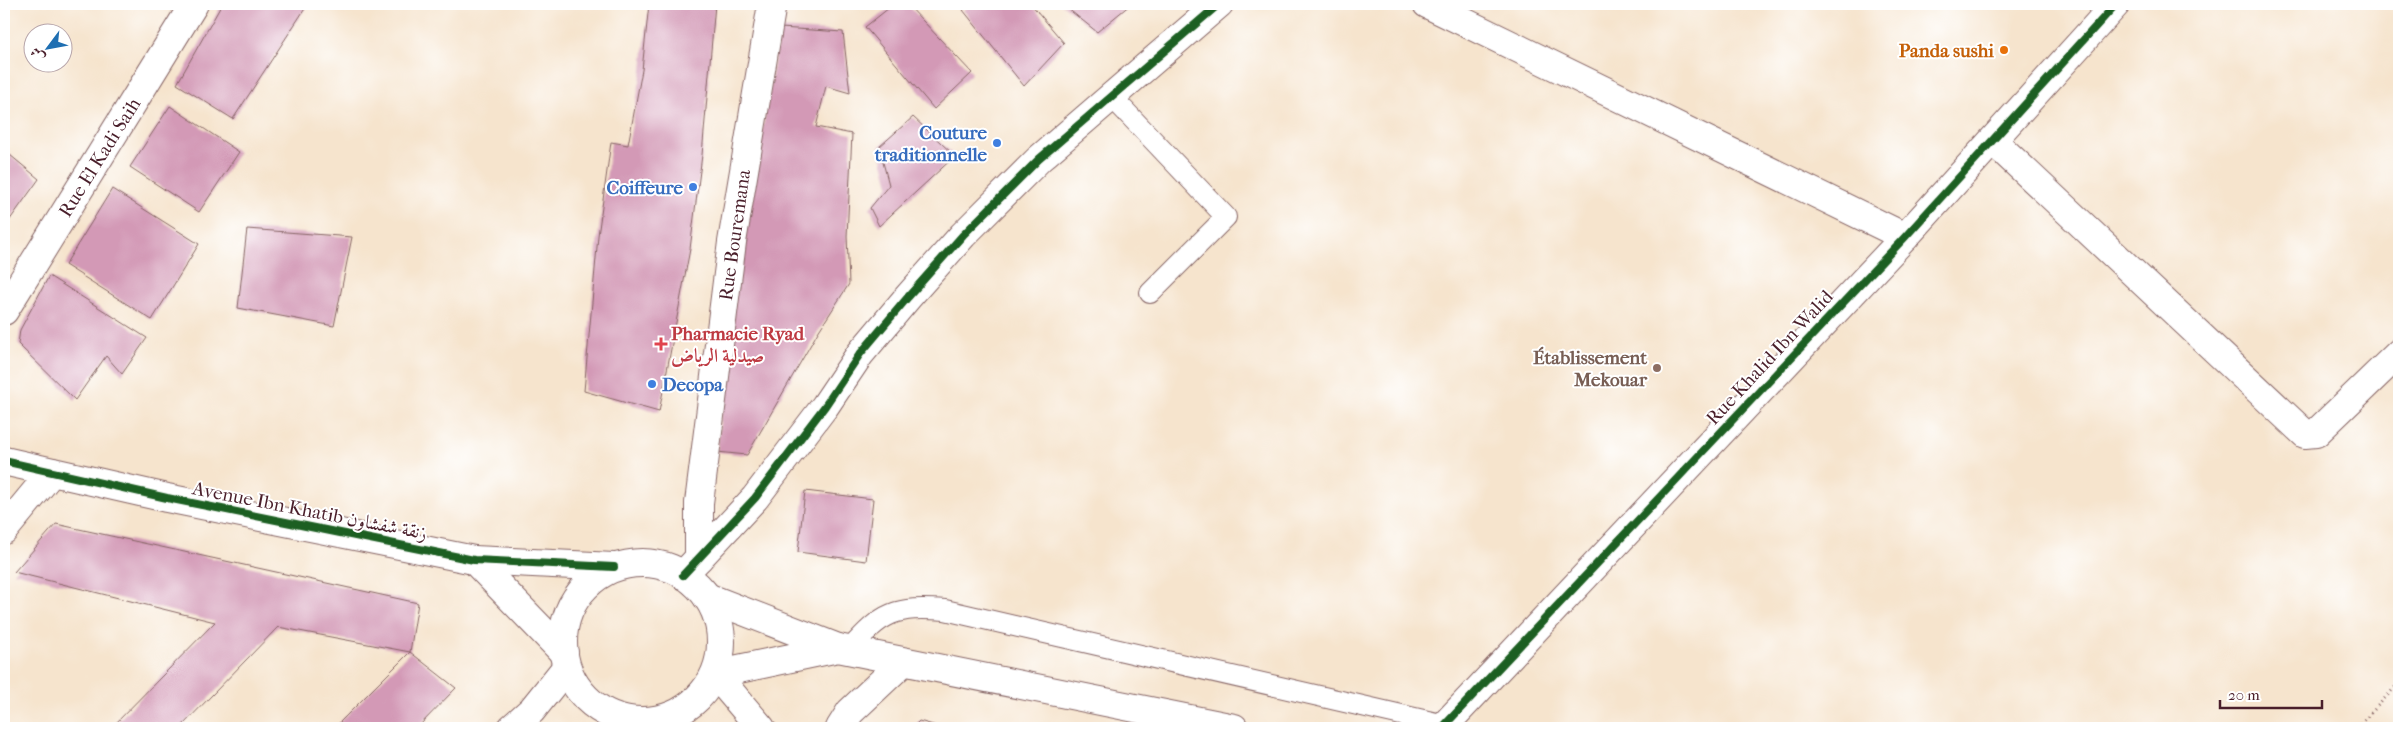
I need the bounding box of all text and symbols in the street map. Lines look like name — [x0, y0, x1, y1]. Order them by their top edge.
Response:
north arrow — [22, 22, 72, 72]
place label: Panda sushi — [1899, 40, 1994, 62]
text: ش — [26, 44, 48, 65]
marker: Panda sushi — [1998, 44, 2010, 56]
street label: Rue El Kadi Saih — [54, 94, 145, 221]
place label: Couture traditionnelle — [874, 122, 988, 166]
marker: Couture traditionnelle — [991, 137, 1003, 149]
street label: Rue Bouremana — [715, 168, 755, 302]
place label: Coiffeure — [606, 177, 684, 199]
marker: Coiffeure — [687, 181, 699, 193]
street label: Rue Khalid Ibn Walid — [1702, 285, 1838, 429]
place label: Pharmacie Ryad صيدلية الرياض — [671, 323, 805, 368]
marker: Pharmacie Ryad صيدلية الرياض — [655, 338, 667, 350]
place label: Établissement Mekouar — [1533, 346, 1648, 391]
marker: Établissement Mekouar — [1651, 362, 1663, 374]
place label: Decopa — [662, 374, 724, 396]
marker: Decopa — [646, 378, 658, 390]
street label: Avenue Ibn Khatib زنقة شفشاون — [190, 477, 429, 545]
scale bar — [2220, 677, 2323, 709]
text: 20 m — [2228, 686, 2260, 704]

